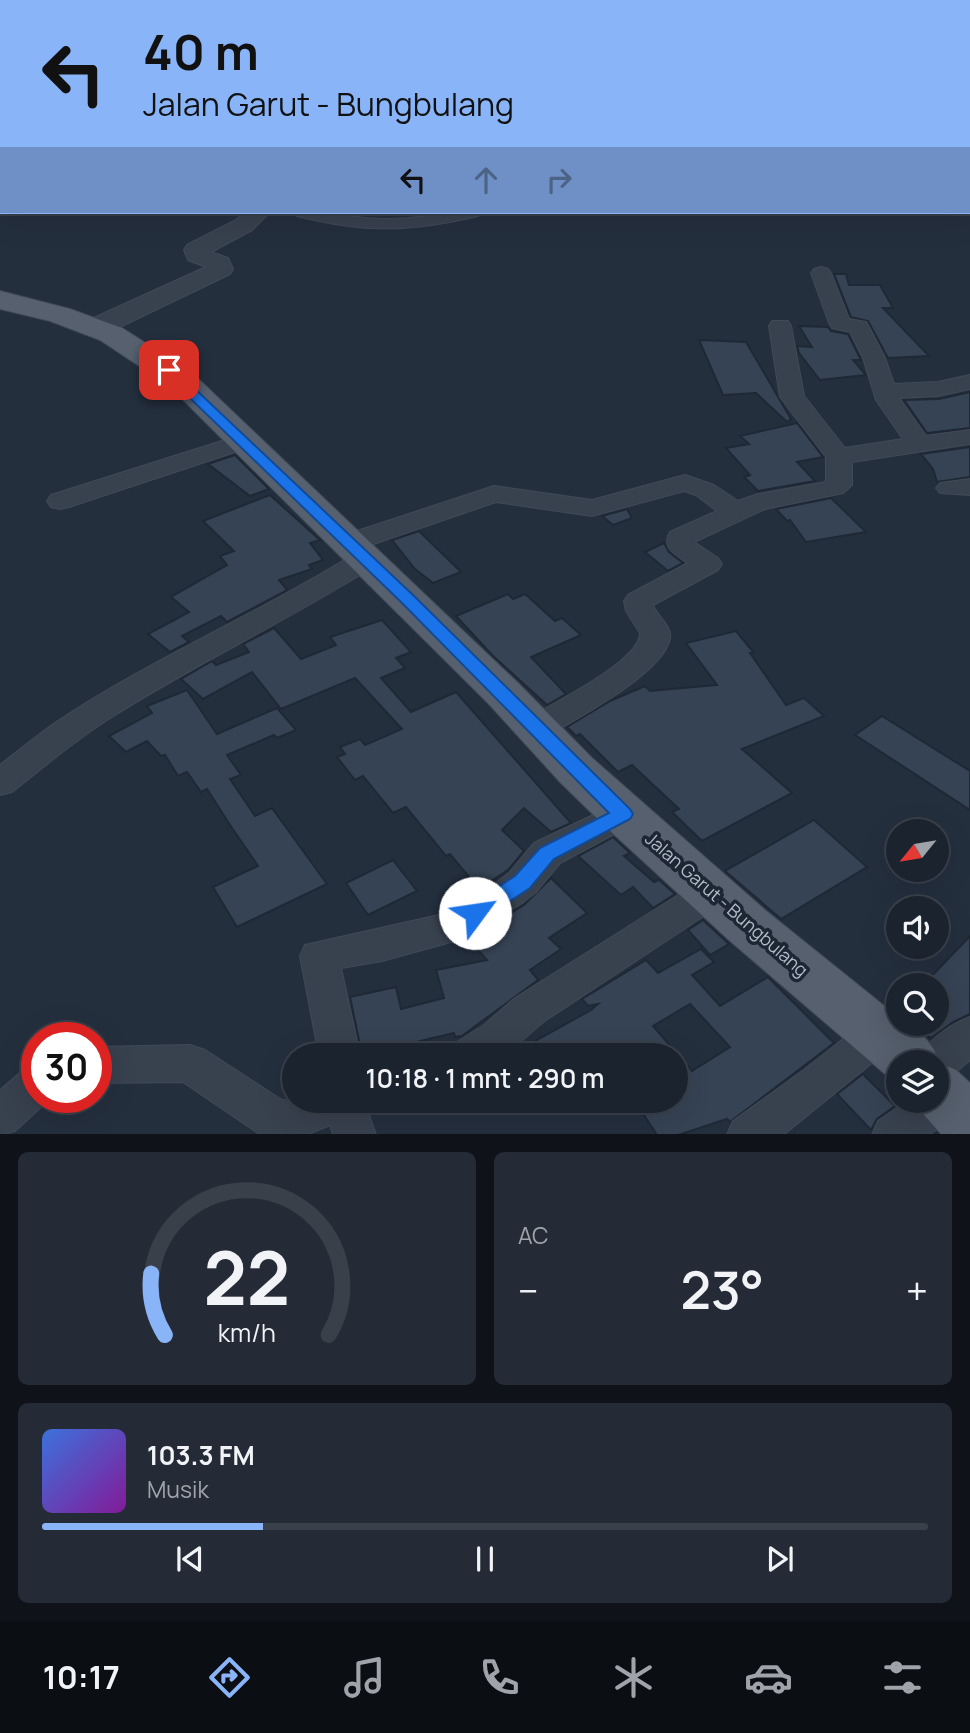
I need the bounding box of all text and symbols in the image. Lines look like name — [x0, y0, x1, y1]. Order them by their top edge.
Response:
text: 40 m — [143, 18, 259, 85]
icon: left — [28, 28, 119, 119]
text: Jalan Garut - Bungbulang — [143, 82, 514, 126]
icon: left — [394, 161, 432, 199]
icon: ahead — [467, 161, 505, 199]
icon: right — [540, 161, 578, 199]
pin — [139, 340, 199, 400]
icon: arrive — [150, 351, 188, 389]
north arrow — [886, 819, 948, 882]
map controls — [886, 819, 949, 1113]
street label: Jalan Garut - Bungbulang — [640, 826, 814, 982]
position arrow — [438, 876, 512, 950]
button: sound — [886, 896, 949, 959]
button: search — [886, 973, 949, 1036]
speed limit sign: 30 — [21, 1022, 112, 1113]
button: layers — [886, 1050, 949, 1113]
text: 10:18 · 1 mnt · 290 m — [365, 1060, 605, 1096]
text: AC — [518, 1219, 549, 1251]
text: 22 — [204, 1227, 290, 1327]
text: 23° — [680, 1254, 764, 1325]
text: − — [518, 1264, 539, 1316]
text: + — [906, 1264, 928, 1316]
text: km/h — [218, 1314, 276, 1349]
text: 103.3 FM — [147, 1437, 255, 1473]
text: Musik — [147, 1473, 209, 1505]
icon: previous — [171, 1540, 209, 1578]
icon: pause — [466, 1540, 504, 1578]
icon: next — [761, 1540, 799, 1578]
icon: directions — [205, 1653, 254, 1702]
icon: music — [340, 1653, 389, 1702]
icon: phone — [475, 1653, 524, 1702]
icon: climate — [609, 1653, 658, 1702]
icon: car — [744, 1653, 793, 1702]
icon: filters — [878, 1653, 927, 1702]
text: 10:17 — [43, 1655, 120, 1699]

